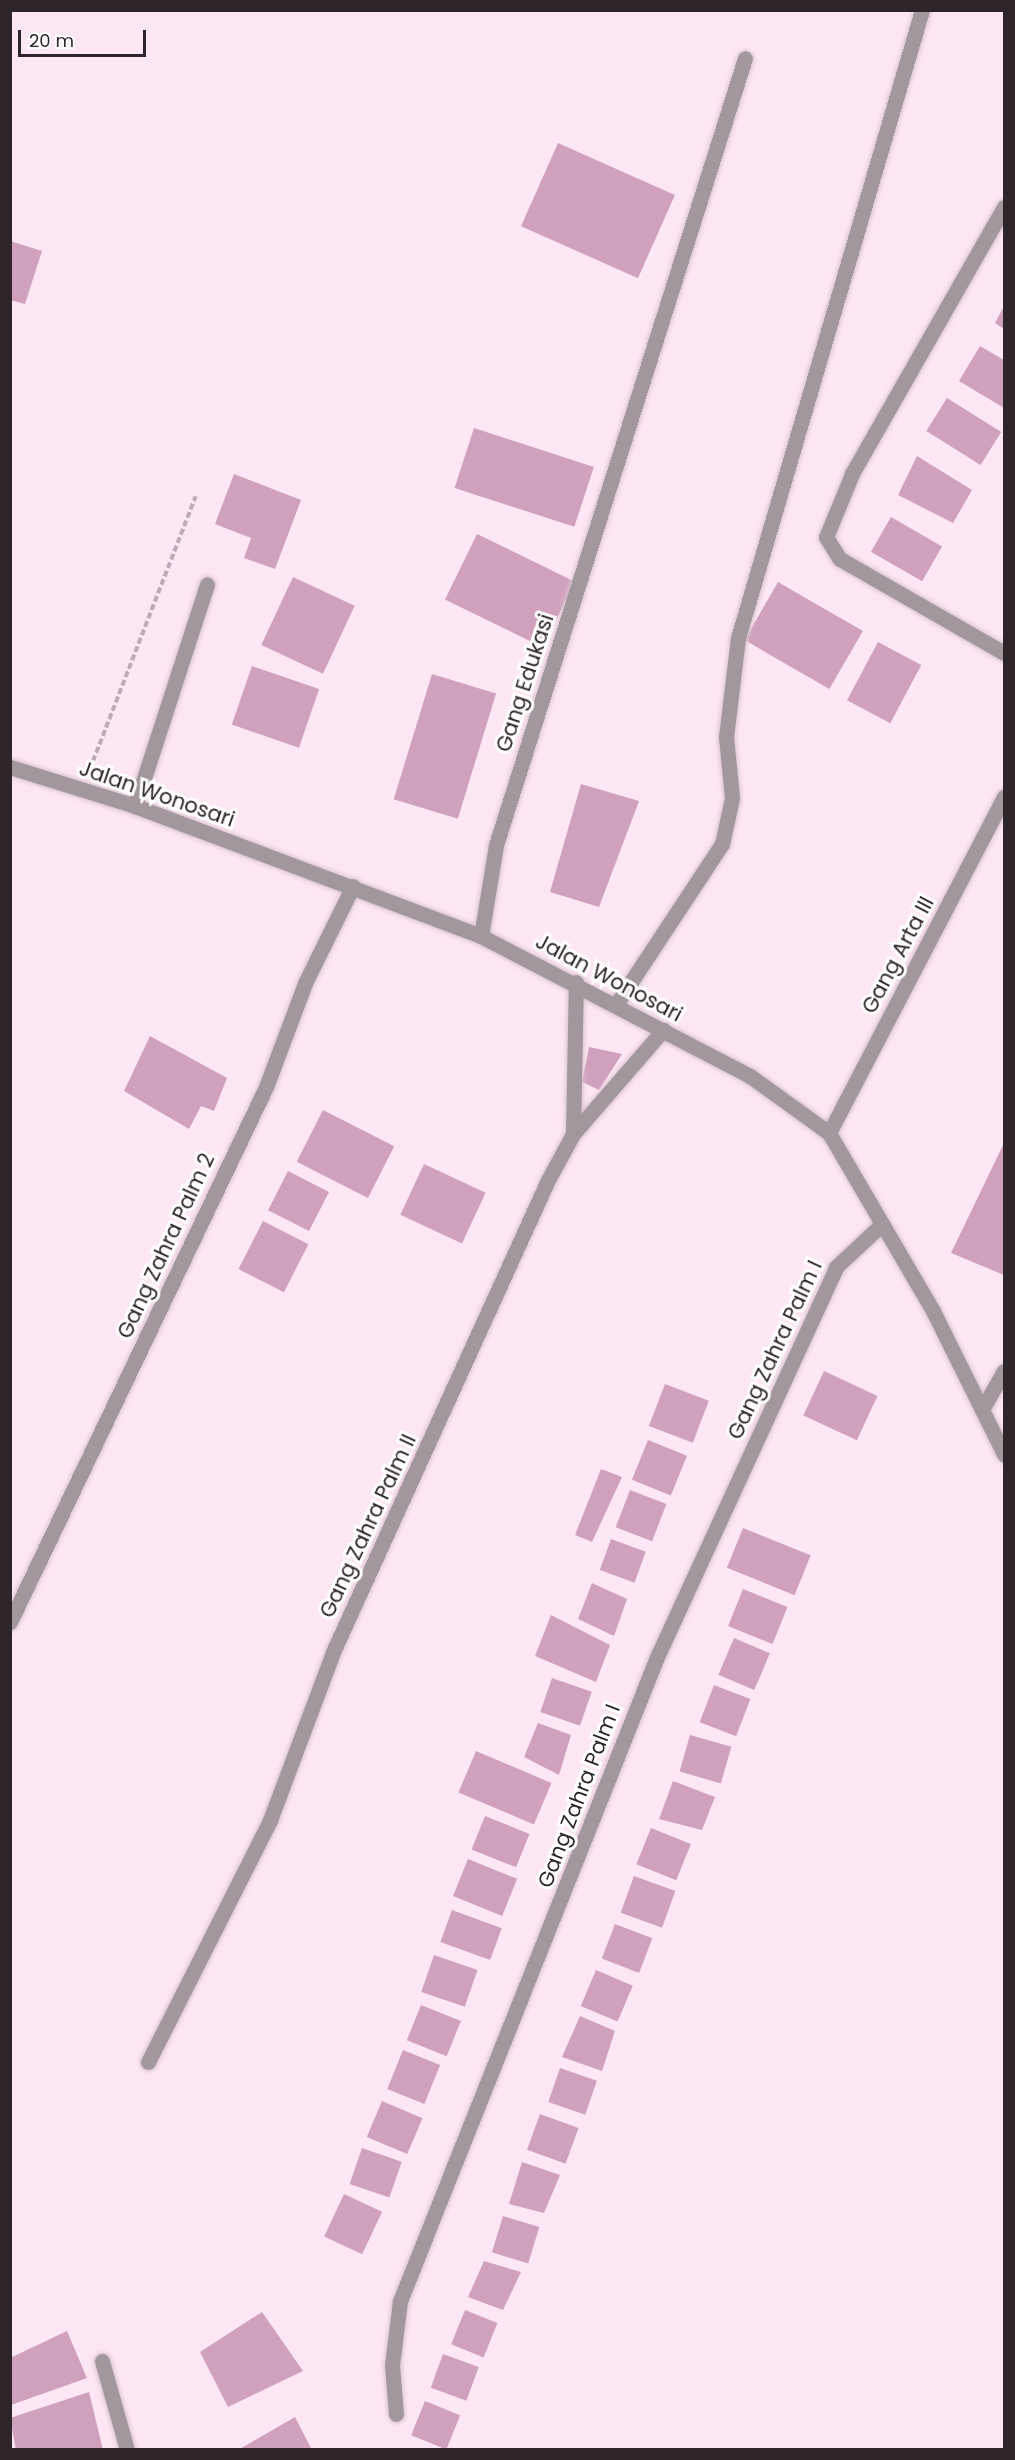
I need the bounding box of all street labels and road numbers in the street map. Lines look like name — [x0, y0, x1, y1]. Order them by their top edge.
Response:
street label: Gang Edukasi — [491, 611, 559, 755]
street label: Jalan Wonosari — [76, 756, 238, 832]
street label: Gang Arta III — [857, 892, 939, 1018]
street label: Jalan Wonosari — [531, 929, 687, 1027]
street label: Gang Zahra Palm 2 — [112, 1149, 220, 1343]
street label: Gang Zahra Palm I — [723, 1257, 827, 1443]
street label: Gang Zahra Palm II — [314, 1430, 422, 1622]
street label: Gang Zahra Palm I — [532, 1701, 626, 1891]

